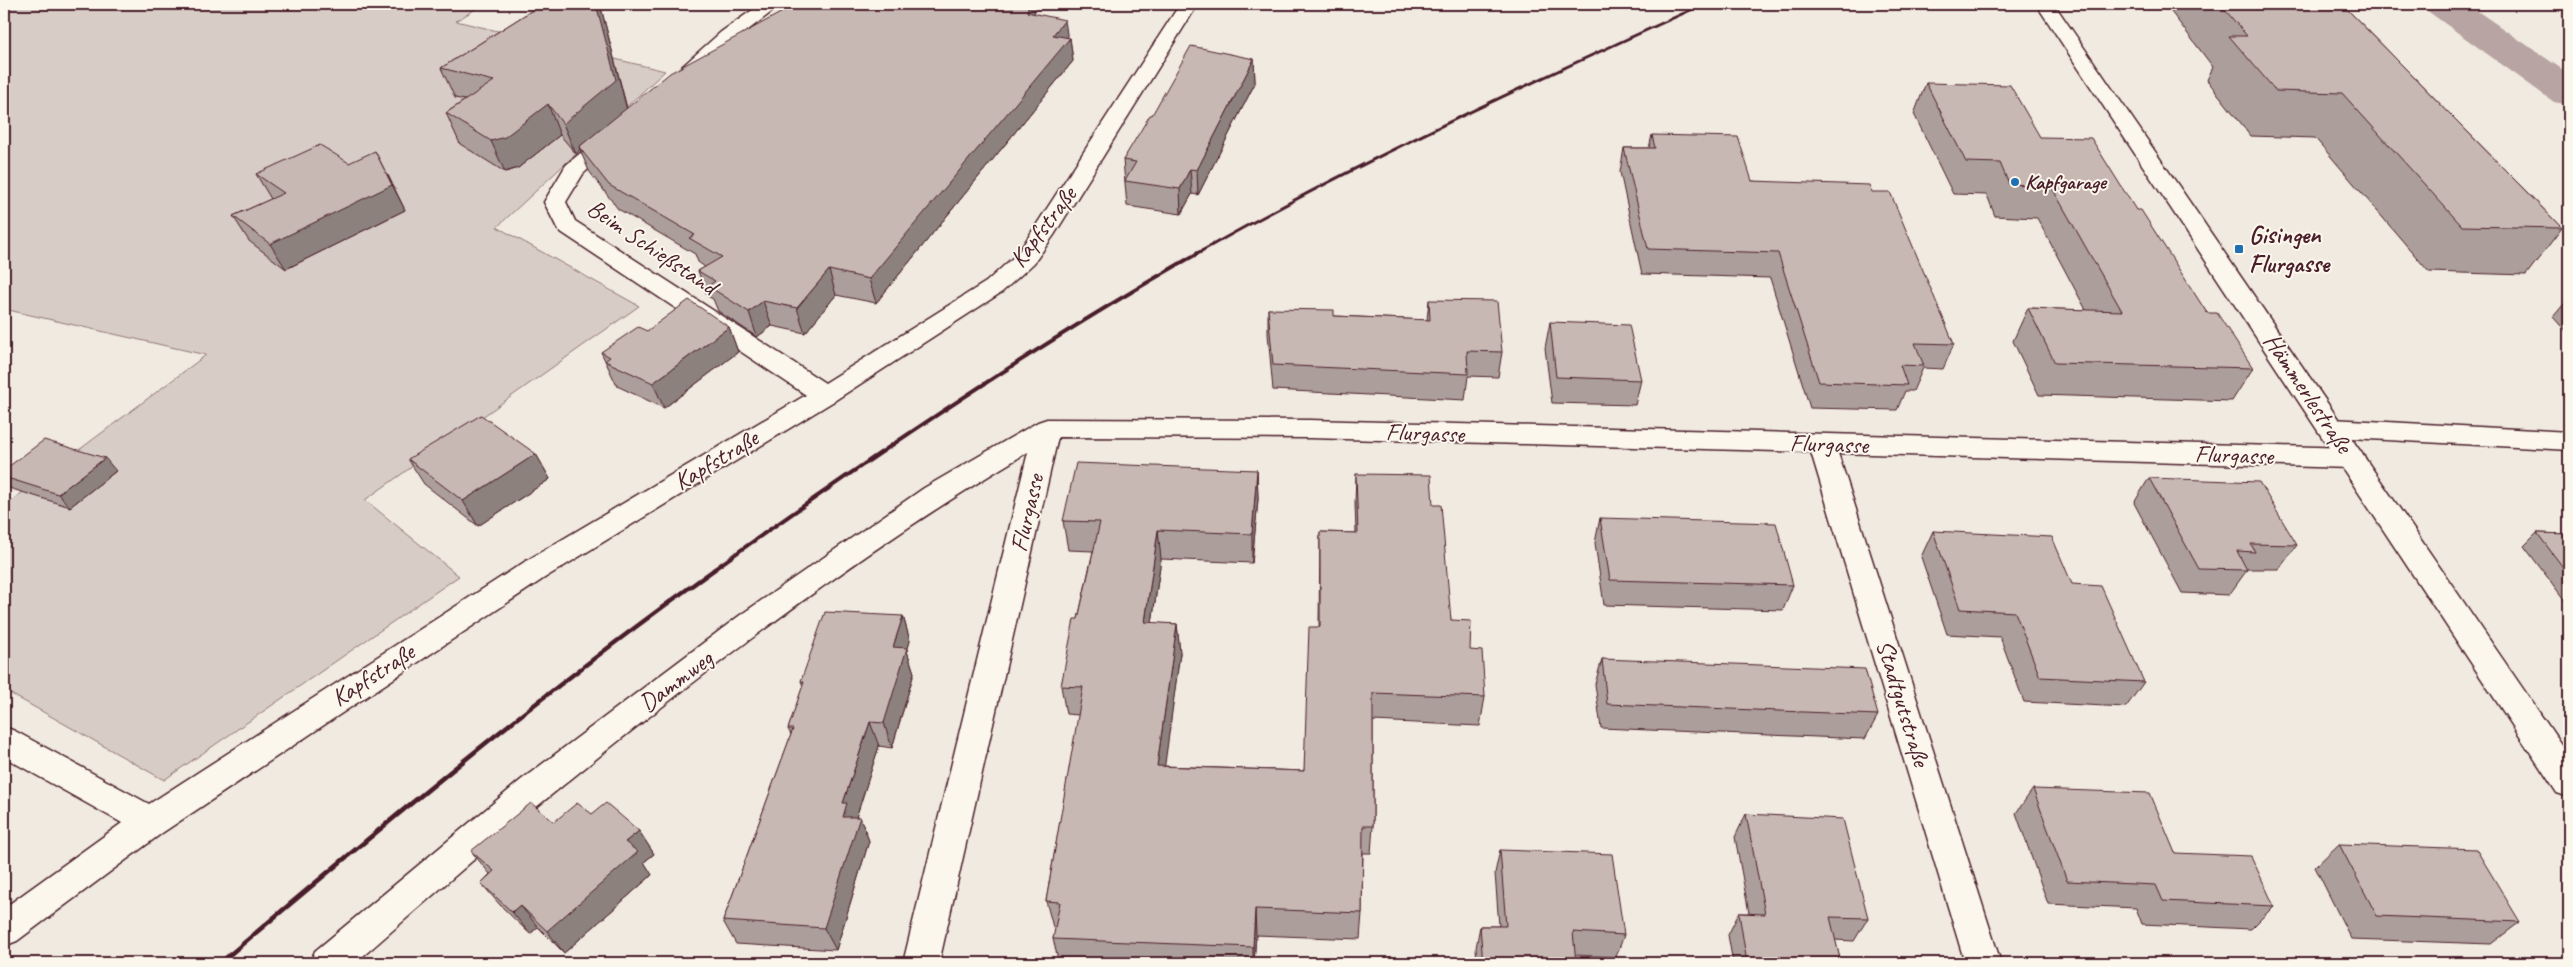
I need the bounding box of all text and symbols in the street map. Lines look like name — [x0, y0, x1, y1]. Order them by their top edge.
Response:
place label: Kapfgarage — [2025, 169, 2108, 195]
marker: Kapfgarage — [2009, 176, 2021, 188]
street label: Kapfstraße — [1002, 179, 1085, 274]
street label: Beim Schießstand — [581, 192, 726, 304]
place label: Gisingen Flurgasse — [2249, 219, 2331, 280]
marker: Gisingen Flurgasse — [2233, 243, 2245, 255]
street label: Hämmerlestraße — [2256, 327, 2361, 461]
street label: Flurgasse — [1385, 416, 1467, 450]
street label: Kapfstraße — [668, 421, 766, 498]
street label: Flurgasse — [1789, 427, 1871, 461]
street label: Flurgasse — [2194, 438, 2276, 472]
street label: Flurgasse — [1003, 469, 1052, 555]
street label: Kapfstraße — [325, 635, 422, 714]
street label: Stadtgutstraße — [1869, 636, 1938, 772]
street label: Dammweg — [633, 642, 720, 719]

